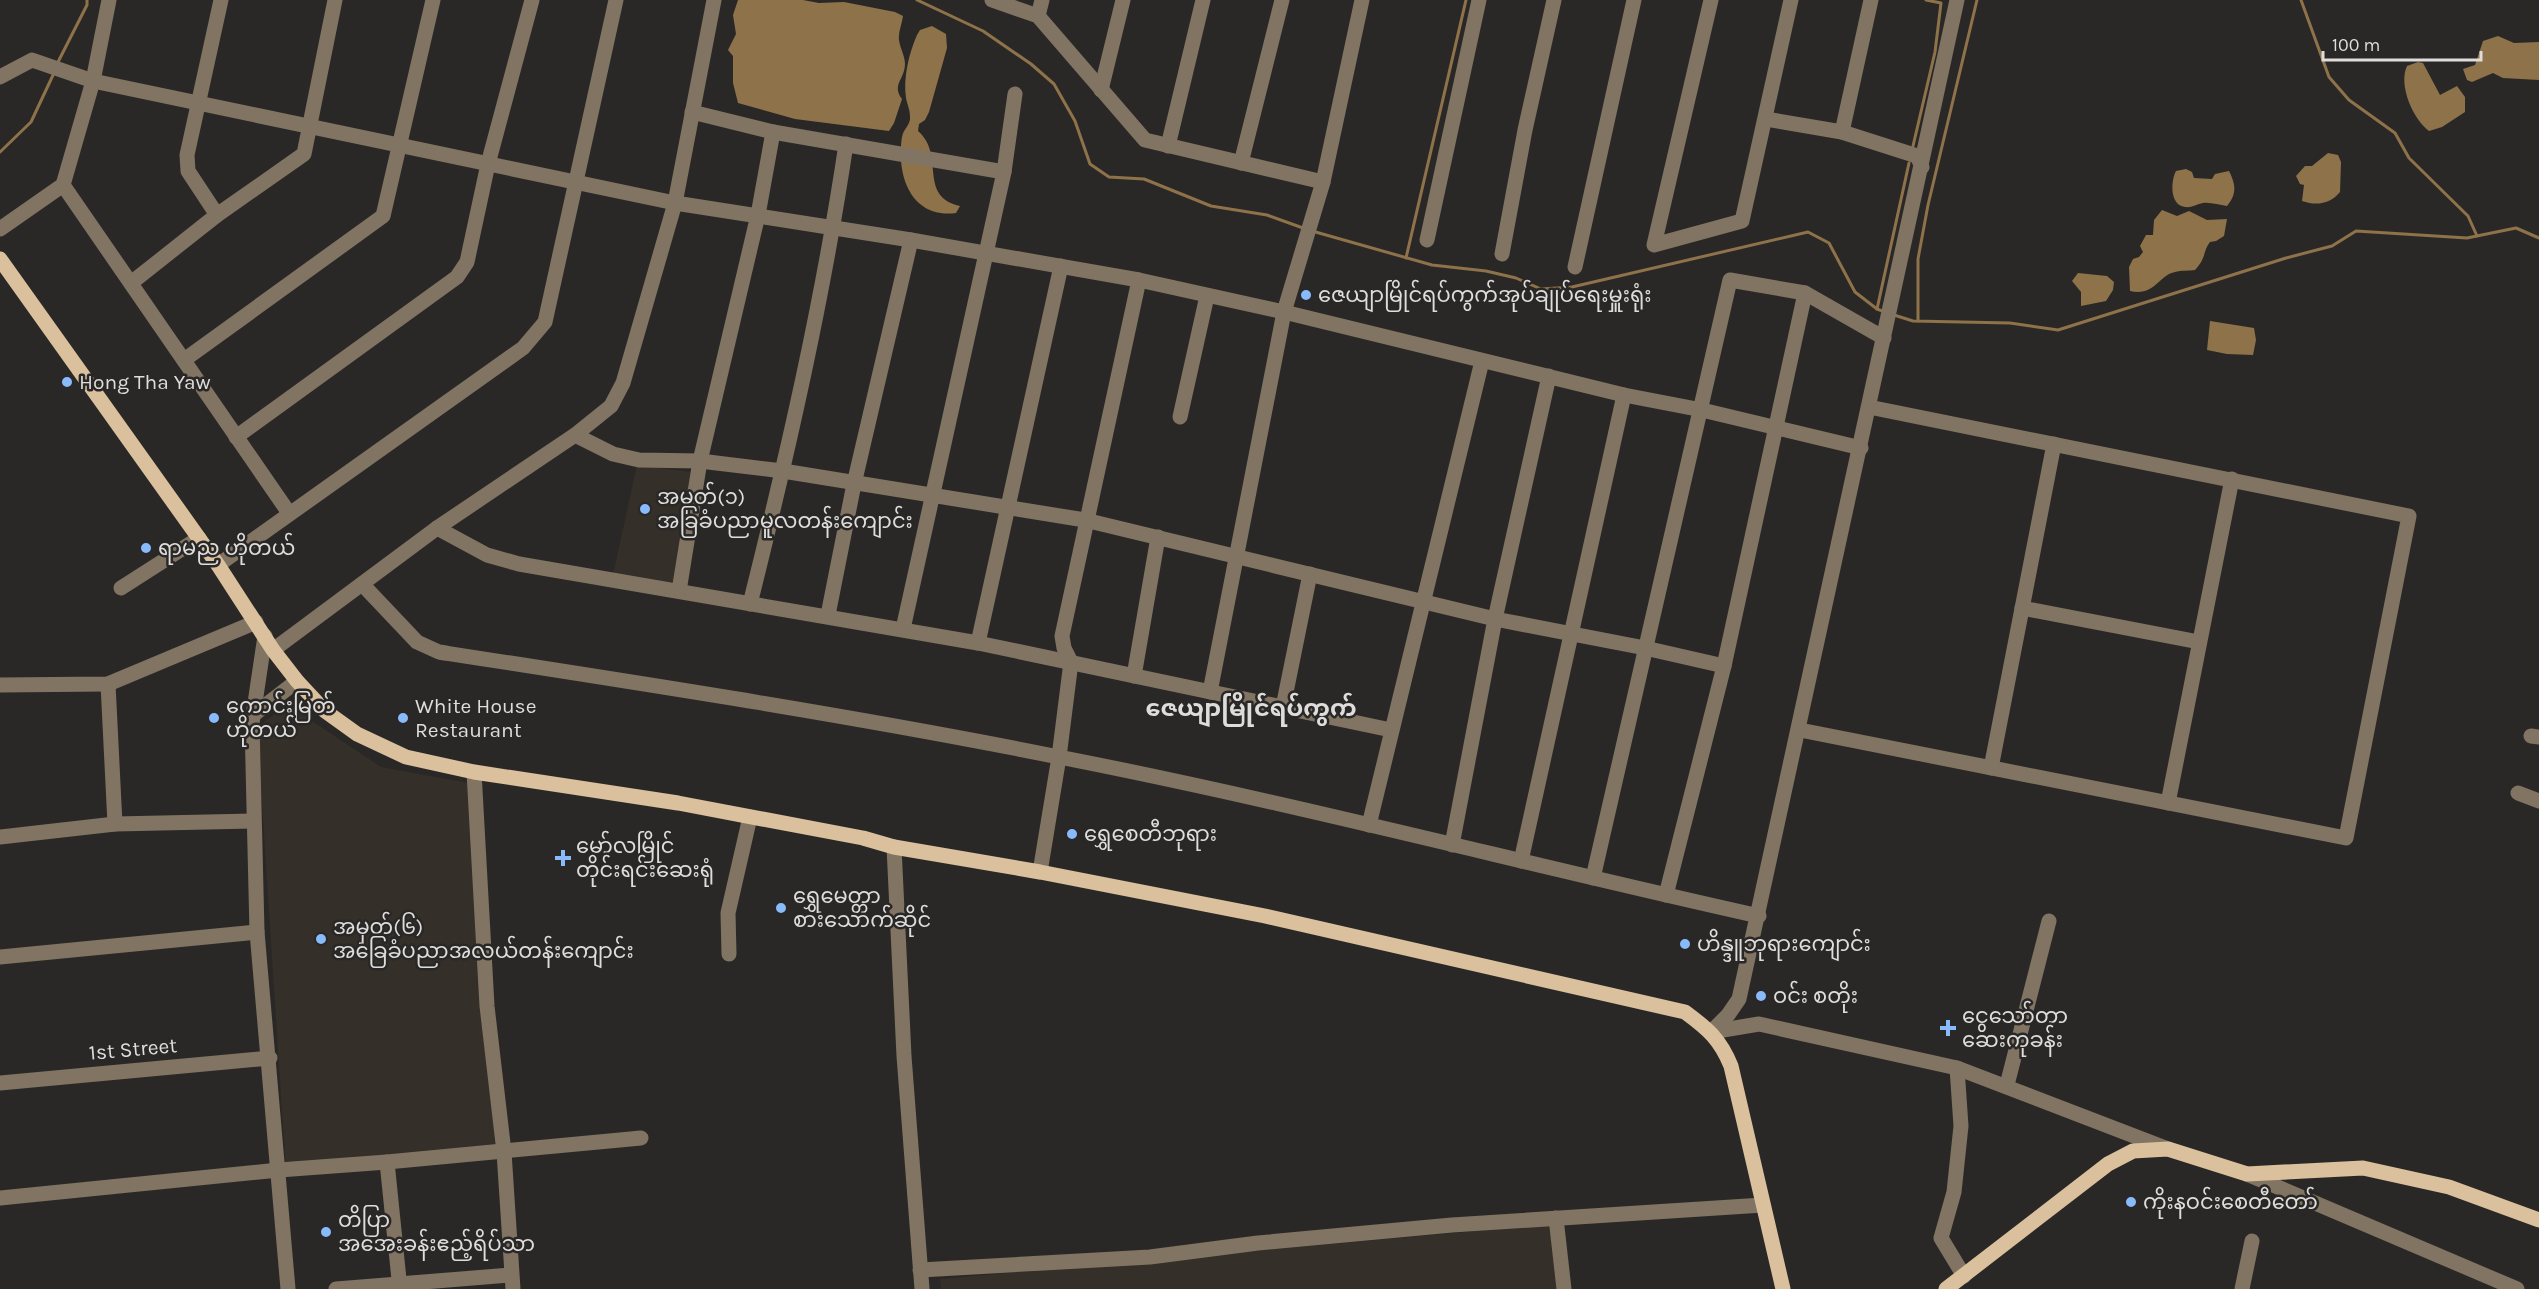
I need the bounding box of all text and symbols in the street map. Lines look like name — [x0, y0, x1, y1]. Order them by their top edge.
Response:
scale bar — [2323, 24, 2480, 62]
text: 100 m — [2332, 34, 2380, 56]
place label: ဇေယျာမြိုင်ရပ်ကွက်အုပ်ချုပ်ရေးမှူးရုံး — [1318, 279, 1652, 313]
marker: ဇေယျာမြိုင်ရပ်ကွက်အုပ်ချုပ်ရေးမှူးရုံး — [1299, 288, 1313, 302]
place label: Hong Tha Yaw — [79, 370, 211, 394]
marker: Hong Tha Yaw — [60, 375, 74, 389]
place label: အမှတ်(၁) အခြခံပညာမူလတန်းကျောင်း — [657, 481, 913, 539]
marker: အမှတ်(၁) အခြခံပညာမူလတန်းကျောင်း — [638, 502, 652, 516]
place label: ရာမည ဟိုတယ် — [158, 532, 295, 565]
marker: ရာမည ဟိုတယ် — [139, 541, 153, 555]
place label: ကောင်းမြတ် ဟိုတယ် — [226, 690, 336, 747]
district label: ဇေယျာမြိုင်ရပ်ကွက် — [1145, 692, 1357, 728]
place label: White House Restaurant — [415, 694, 536, 742]
marker: ကောင်းမြတ် ဟိုတယ် — [207, 711, 221, 725]
marker: White House Restaurant — [396, 711, 410, 725]
place label: ရွှေစေတီဘုရား — [1084, 818, 1217, 851]
marker: ရွှေစေတီဘုရား — [1065, 827, 1079, 841]
place label: မော်လမြိုင် တိုင်းရင်းဆေးရုံ — [576, 830, 714, 887]
marker: မော်လမြိုင် တိုင်းရင်းဆေးရုံ — [554, 849, 572, 867]
place label: ရွှေမေတ္တာ စားသောက်ဆိုင် — [793, 884, 931, 937]
marker: ရွှေမေတ္တာ စားသောက်ဆိုင် — [774, 901, 788, 915]
place label: အမှတ်(၆) အခြေခံပညာအလယ်တန်းကျောင်း — [333, 911, 634, 969]
place label: ဟိန္ဒူဘုရားကျောင်း — [1697, 928, 1871, 962]
marker: အမှတ်(၆) အခြေခံပညာအလယ်တန်းကျောင်း — [314, 932, 328, 946]
marker: ဟိန္ဒူဘုရားကျောင်း — [1678, 937, 1692, 951]
place label: ဝင်း စတိုး — [1773, 980, 1858, 1013]
marker: ဝင်း စတိုး — [1754, 989, 1768, 1003]
place label: ငွေသော်တာ ဆေးကုခန်း — [1962, 1000, 2068, 1057]
marker: ငွေသော်တာ ဆေးကုခန်း — [1939, 1019, 1957, 1037]
street label: 1st Street — [88, 1033, 178, 1065]
place label: ကိုးနဝင်းစေတီတော် — [2143, 1186, 2318, 1219]
marker: ကိုးနဝင်းစေတီတော် — [2124, 1195, 2138, 1209]
place label: တိပြာ အအေးခန်းဧည့်ရိပ်သာ — [338, 1204, 535, 1261]
marker: တိပြာ အအေးခန်းဧည့်ရိပ်သာ — [319, 1225, 333, 1239]

